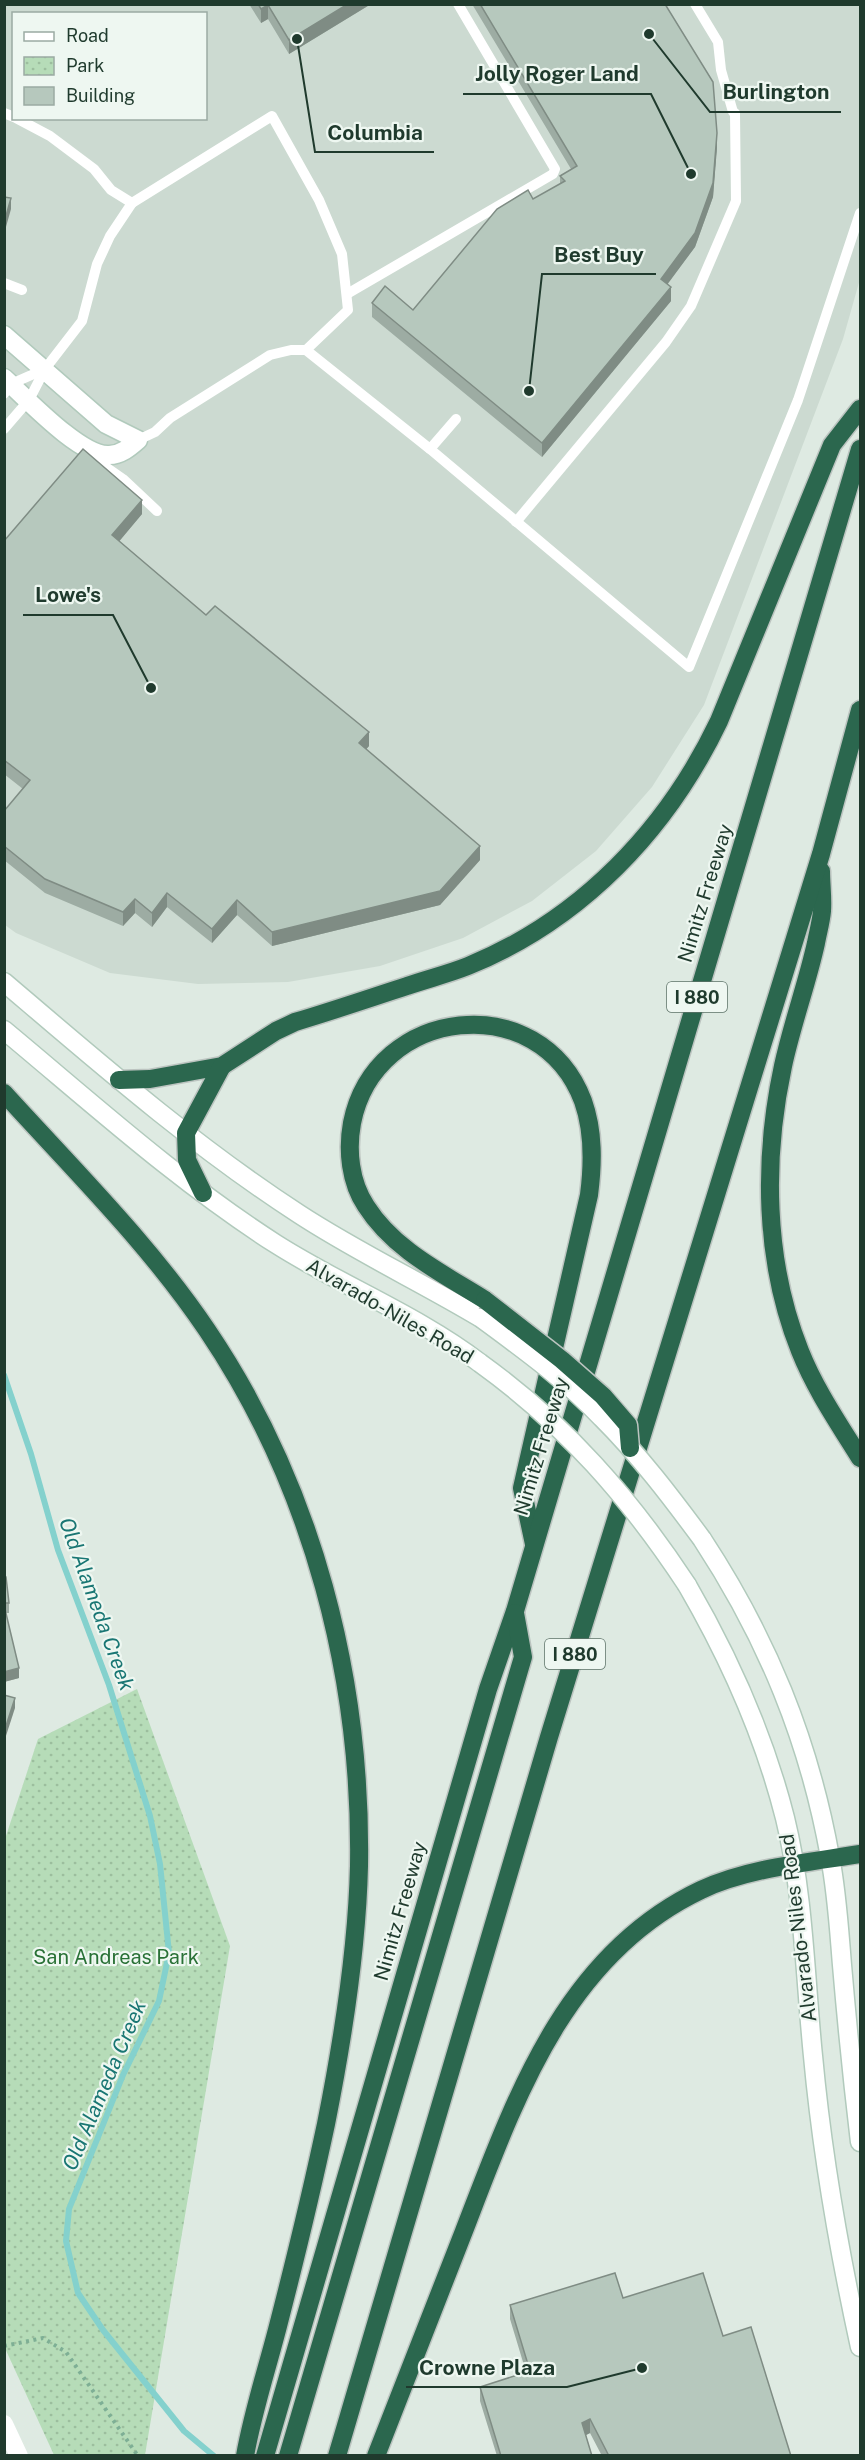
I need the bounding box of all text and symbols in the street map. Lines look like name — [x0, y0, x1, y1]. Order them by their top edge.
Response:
legend — [12, 12, 207, 120]
text: Road — [66, 25, 109, 46]
text: Park — [66, 55, 104, 76]
callout: Jolly Roger Land — [463, 55, 651, 94]
text: Jolly Roger Land — [475, 61, 639, 86]
callout: Burlington — [710, 73, 841, 112]
text: Burlington — [722, 79, 830, 104]
text: Building — [66, 85, 135, 106]
callout: Columbia — [315, 113, 434, 152]
text: Columbia — [327, 120, 423, 145]
callout: Best Buy — [542, 235, 656, 274]
text: Best Buy — [554, 242, 644, 267]
callout: Lowe's — [23, 576, 113, 615]
text: Lowe's — [35, 582, 101, 607]
street label: Nimitz Freeway — [673, 821, 738, 965]
road number: I 880 — [667, 982, 727, 1012]
street label: Alvarado-Niles Road — [302, 1253, 478, 1369]
street label: Nimitz Freeway — [509, 1374, 574, 1518]
water label: Old Alameda Creek — [54, 1514, 140, 1695]
road number: I 880 — [545, 1639, 605, 1669]
street label: Alvarado-Niles Road — [775, 1832, 821, 2024]
street label: Nimitz Freeway — [369, 1838, 431, 1983]
park label: San Andreas Park — [33, 1945, 199, 1969]
water label: Old Alameda Creek — [57, 1996, 151, 2174]
callout: Crowne Plaza — [406, 2348, 567, 2387]
text: Crowne Plaza — [419, 2355, 555, 2380]

